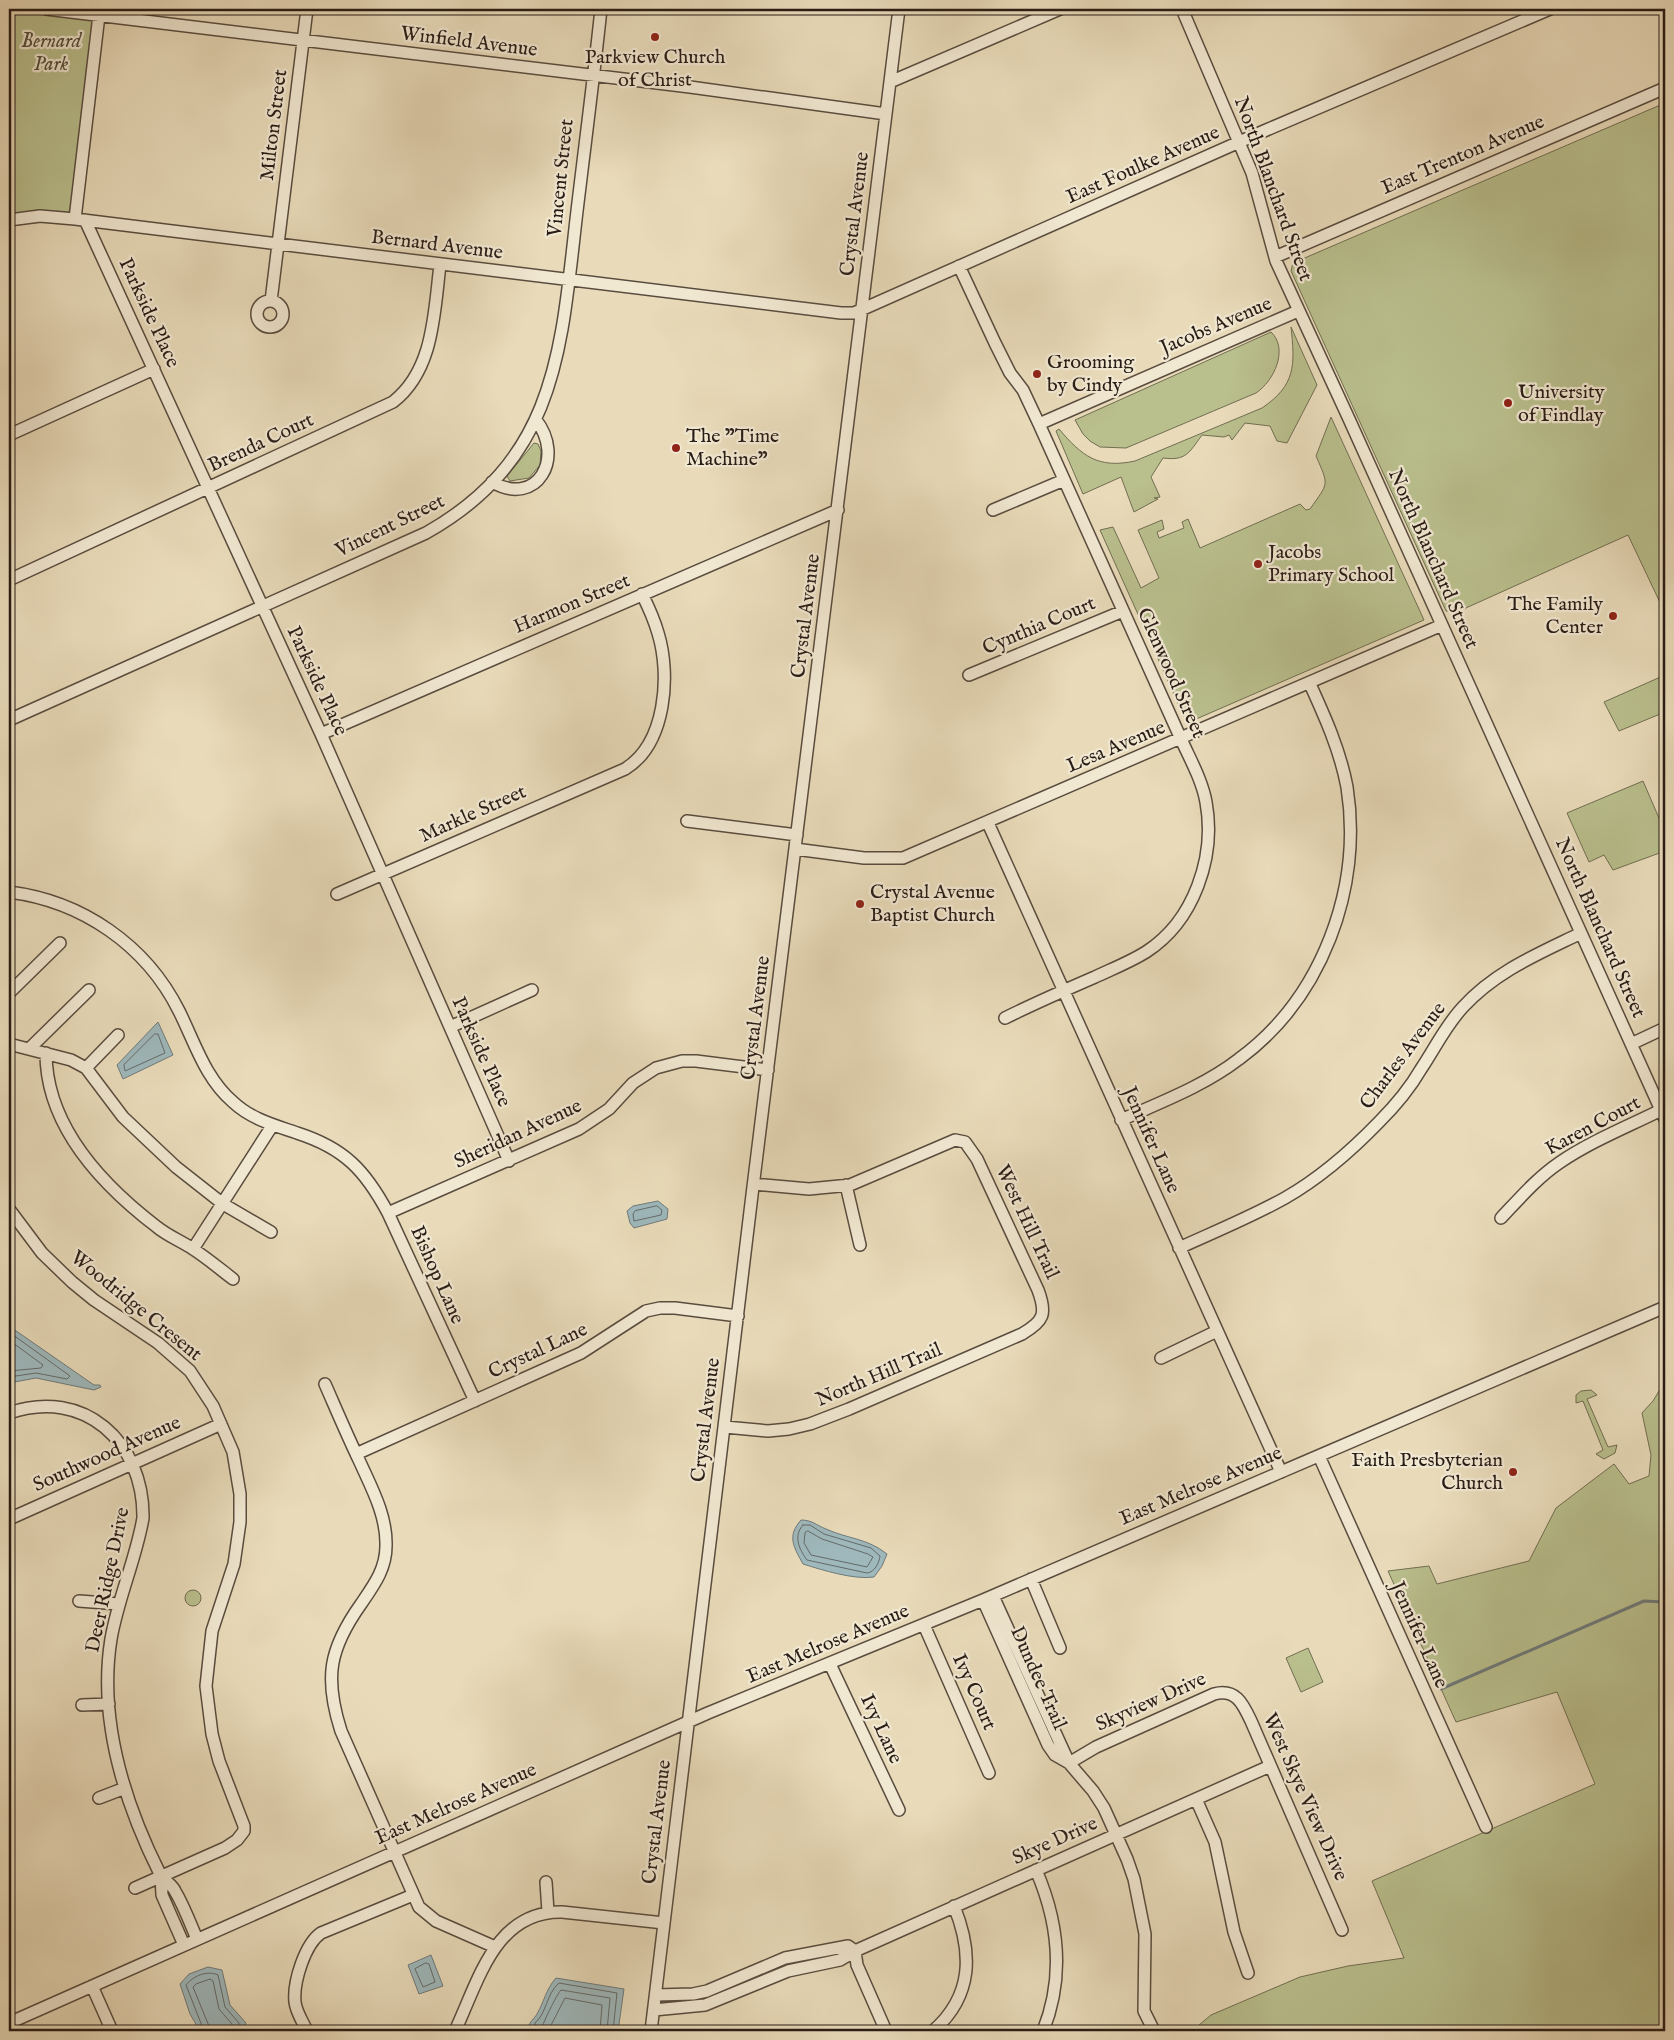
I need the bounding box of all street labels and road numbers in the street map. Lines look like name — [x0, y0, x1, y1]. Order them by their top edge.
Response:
street label: Winfield Avenue — [399, 21, 539, 63]
street label: Milton Street — [255, 68, 293, 182]
street label: North Blanchard Street — [1228, 93, 1318, 285]
street label: East Trenton Avenue — [1378, 109, 1548, 201]
street label: Vincent Street — [542, 118, 580, 239]
street label: East Foulke Avenue — [1063, 120, 1223, 210]
street label: Crystal Avenue — [835, 150, 875, 278]
street label: Bernard Avenue — [370, 225, 504, 265]
street label: Parkside Place — [113, 254, 185, 372]
street label: Jacobs Avenue — [1155, 291, 1276, 362]
street label: Brenda Court — [204, 408, 318, 478]
street label: North Blanchard Street — [1382, 465, 1484, 653]
street label: Vincent Street — [330, 489, 449, 564]
street label: Crystal Avenue — [786, 552, 826, 680]
street label: Harmon Street — [510, 568, 634, 640]
street label: Cynthia Court — [979, 591, 1099, 661]
street label: Glenwood Street — [1131, 604, 1211, 742]
street label: Parkside Place — [281, 622, 353, 740]
street label: Lesa Avenue — [1063, 715, 1169, 779]
street label: Markle Street — [416, 779, 530, 849]
street label: North Blanchard Street — [1549, 834, 1651, 1022]
street label: Crystal Avenue — [736, 954, 776, 1082]
street label: Parkside Place — [446, 993, 516, 1111]
street label: Charles Avenue — [1355, 997, 1451, 1115]
street label: Jennifer Lane — [1116, 1081, 1186, 1197]
street label: Karen Court — [1541, 1090, 1645, 1162]
street label: Sheridan Avenue — [450, 1093, 586, 1175]
street label: West Hill Trail — [990, 1161, 1065, 1284]
street label: Bishop Lane — [404, 1222, 470, 1328]
street label: Woodridge Cresent — [65, 1245, 207, 1367]
street label: Crystal Lane — [484, 1317, 592, 1385]
street label: North Hill Trail — [812, 1337, 946, 1413]
street label: Crystal Avenue — [686, 1356, 726, 1484]
street label: Southwood Avenue — [29, 1410, 185, 1498]
street label: East Melrose Avenue — [1116, 1441, 1286, 1531]
street label: Deer Ridge Drive — [80, 1505, 136, 1655]
street label: Jennifer Lane — [1384, 1576, 1454, 1692]
street label: East Melrose Avenue — [743, 1599, 913, 1689]
street label: Dundee Trail — [1004, 1623, 1072, 1734]
street label: Ivy Court — [946, 1650, 1002, 1734]
street label: Skyview Drive — [1092, 1667, 1210, 1737]
street label: Ivy Lane — [854, 1690, 908, 1768]
street label: West Skye View Drive — [1257, 1709, 1353, 1885]
street label: East Melrose Avenue — [371, 1757, 541, 1851]
street label: Crystal Avenue — [637, 1758, 677, 1886]
street label: Skye Drive — [1008, 1811, 1102, 1871]

